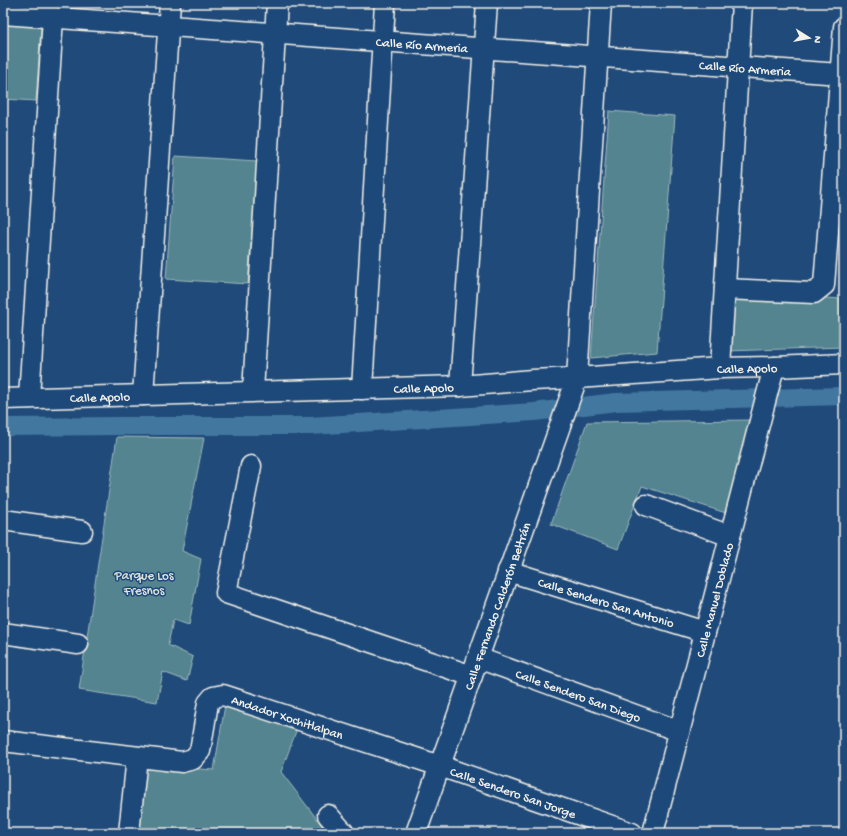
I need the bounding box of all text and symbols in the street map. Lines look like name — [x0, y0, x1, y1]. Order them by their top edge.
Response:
north arrow — [789, 18, 829, 58]
text: N — [810, 35, 823, 44]
street label: Calle Río Armeria — [375, 36, 469, 57]
street label: Calle Río Armeria — [698, 59, 792, 81]
street label: Calle Apolo — [717, 362, 778, 378]
street label: Calle Apolo — [394, 381, 454, 398]
street label: Calle Apolo — [70, 390, 131, 407]
street label: Calle Fernando Calderón Beltrán — [462, 520, 536, 692]
street label: Calle Manuel Doblado — [694, 541, 738, 659]
park label: Parque Los Fresnos — [114, 569, 175, 599]
street label: Calle Sendero San Antonio — [536, 576, 676, 632]
street label: Calle Sendero San Diego — [513, 667, 643, 727]
street label: Andador Xochitlalpan — [229, 693, 346, 744]
street label: Calle Sendero San Jorge — [448, 765, 578, 823]

